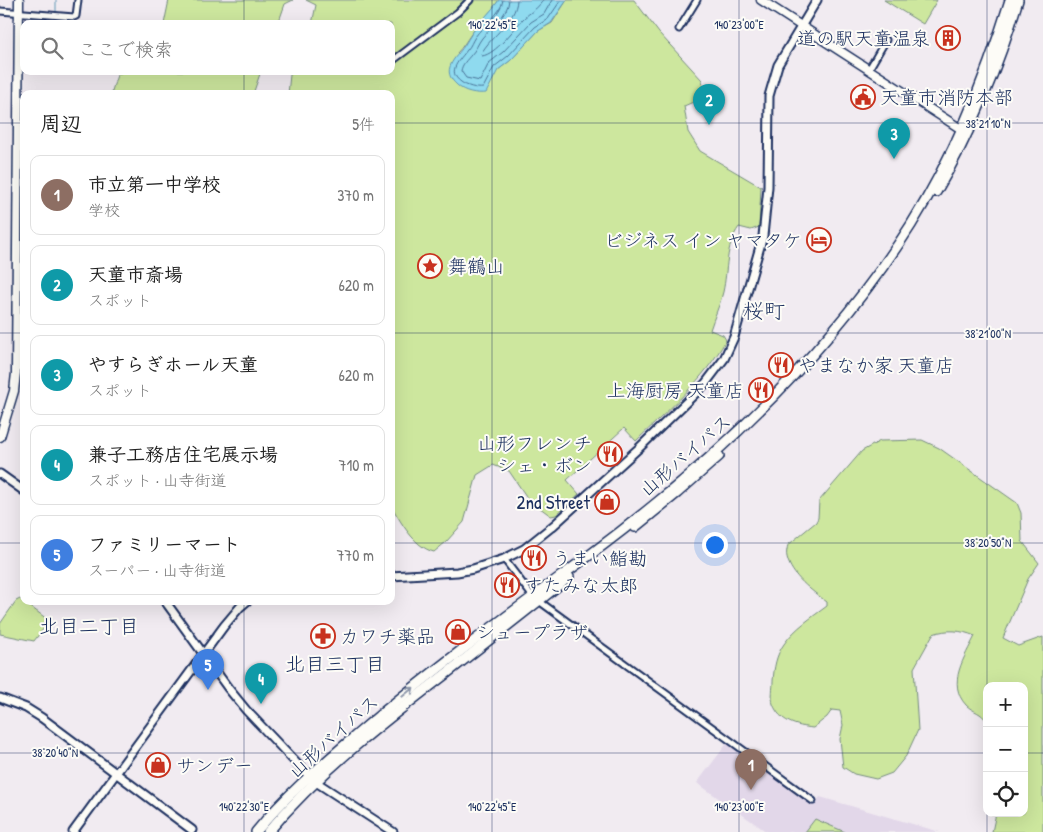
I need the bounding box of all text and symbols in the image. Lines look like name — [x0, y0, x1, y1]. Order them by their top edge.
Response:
text: 140°22'45"E — [468, 16, 517, 33]
text: 140°23'00"E — [714, 16, 765, 33]
search box — [20, 20, 395, 75]
place label: 道の駅天童温泉 — [797, 25, 930, 51]
building icon: 道の駅天童温泉 — [935, 25, 961, 51]
icon: search — [38, 34, 66, 62]
text: ここで検索 — [78, 36, 173, 62]
pin: 2 — [693, 84, 725, 125]
public building icon: 天童市消防本部 — [850, 84, 876, 110]
place label: 天童市消防本部 — [880, 84, 1013, 110]
text: 周辺 — [40, 109, 82, 138]
text: 5件 — [352, 113, 375, 135]
text: 38°21'10"N — [965, 115, 1011, 132]
pin: 3 — [878, 118, 910, 159]
text: 市立第一中学校 — [88, 171, 221, 197]
text: 1 — [54, 184, 60, 206]
text: 370 m — [337, 184, 374, 206]
text: 学校 — [88, 199, 120, 221]
place label: ビジネス イン ヤマタケ — [604, 227, 802, 253]
hotel icon: ビジネス イン ヤマタケ — [806, 227, 832, 253]
place icon: 舞鶴山 — [417, 253, 443, 279]
place label: 舞鶴山 — [448, 253, 505, 279]
text: 天童市斎場 — [88, 261, 183, 287]
text: 2 — [53, 274, 61, 296]
text: 620 m — [338, 274, 374, 296]
text: スポット — [88, 289, 152, 311]
district label: 桜町 — [743, 296, 785, 325]
text: 38°21'00"N — [965, 325, 1011, 342]
text: やすらぎホール天童 — [88, 351, 258, 377]
restaurant icon: やまなか家 天童店 — [768, 352, 794, 378]
place label: やまなか家 天童店 — [798, 352, 954, 378]
text: 3 — [53, 364, 61, 386]
text: 620 m — [338, 364, 374, 386]
place label: 上海厨房 天童店 — [607, 377, 744, 403]
restaurant icon: 上海厨房 天童店 — [748, 377, 774, 403]
text: スポット — [88, 379, 152, 401]
street label: 山形バイパス — [634, 408, 736, 502]
place label: 山形フレンチ シェ・ボン — [478, 430, 592, 478]
text: 兼子工務店住宅展示場 — [88, 441, 278, 467]
restaurant icon: 山形フレンチ シェ・ボン — [597, 441, 623, 467]
text: 4 — [54, 454, 60, 476]
text: 710 m — [339, 454, 374, 476]
text: スポット · 山寺街道 — [88, 469, 227, 491]
place label: 2nd Street — [517, 489, 590, 515]
shop icon: 2nd Street — [594, 489, 620, 515]
text: ファミリーマート — [88, 531, 241, 557]
your location — [702, 532, 728, 558]
text: 38°20'50"N — [965, 534, 1011, 551]
text: 5 — [54, 544, 60, 566]
text: 770 m — [336, 544, 374, 566]
restaurant icon: うまい鮨勘 — [521, 545, 547, 571]
place label: うまい鮨勘 — [552, 545, 647, 571]
text: スーパー · 山寺街道 — [88, 559, 226, 581]
restaurant icon: すたみな太郎 — [494, 572, 520, 598]
place label: すたみな太郎 — [524, 572, 638, 598]
district label: 北目二丁目 — [39, 612, 139, 639]
shop icon: シュープラザ — [445, 619, 471, 645]
place label: シュープラザ — [476, 619, 588, 645]
pharmacy icon: カワチ薬品 — [310, 623, 336, 649]
place label: カワチ薬品 — [340, 623, 435, 649]
pin: 5 — [192, 649, 224, 690]
district label: 北目三丁目 — [285, 650, 385, 677]
pin: 4 — [245, 663, 277, 704]
map controls — [983, 682, 1028, 817]
button: + — [983, 682, 1028, 727]
one-way arrow — [401, 687, 414, 698]
street label: 山形バイパス — [282, 688, 384, 784]
button: − — [983, 727, 1028, 772]
text: 38°20'40"N — [32, 744, 78, 761]
pin: 1 — [735, 749, 767, 790]
shop icon: サンデー — [145, 752, 171, 778]
place label: サンデー — [176, 752, 253, 778]
button: locate — [983, 772, 1028, 817]
text: 140°22'30"E — [219, 798, 270, 815]
text: 140°22'45"E — [468, 798, 517, 815]
text: 140°23'00"E — [714, 798, 765, 815]

